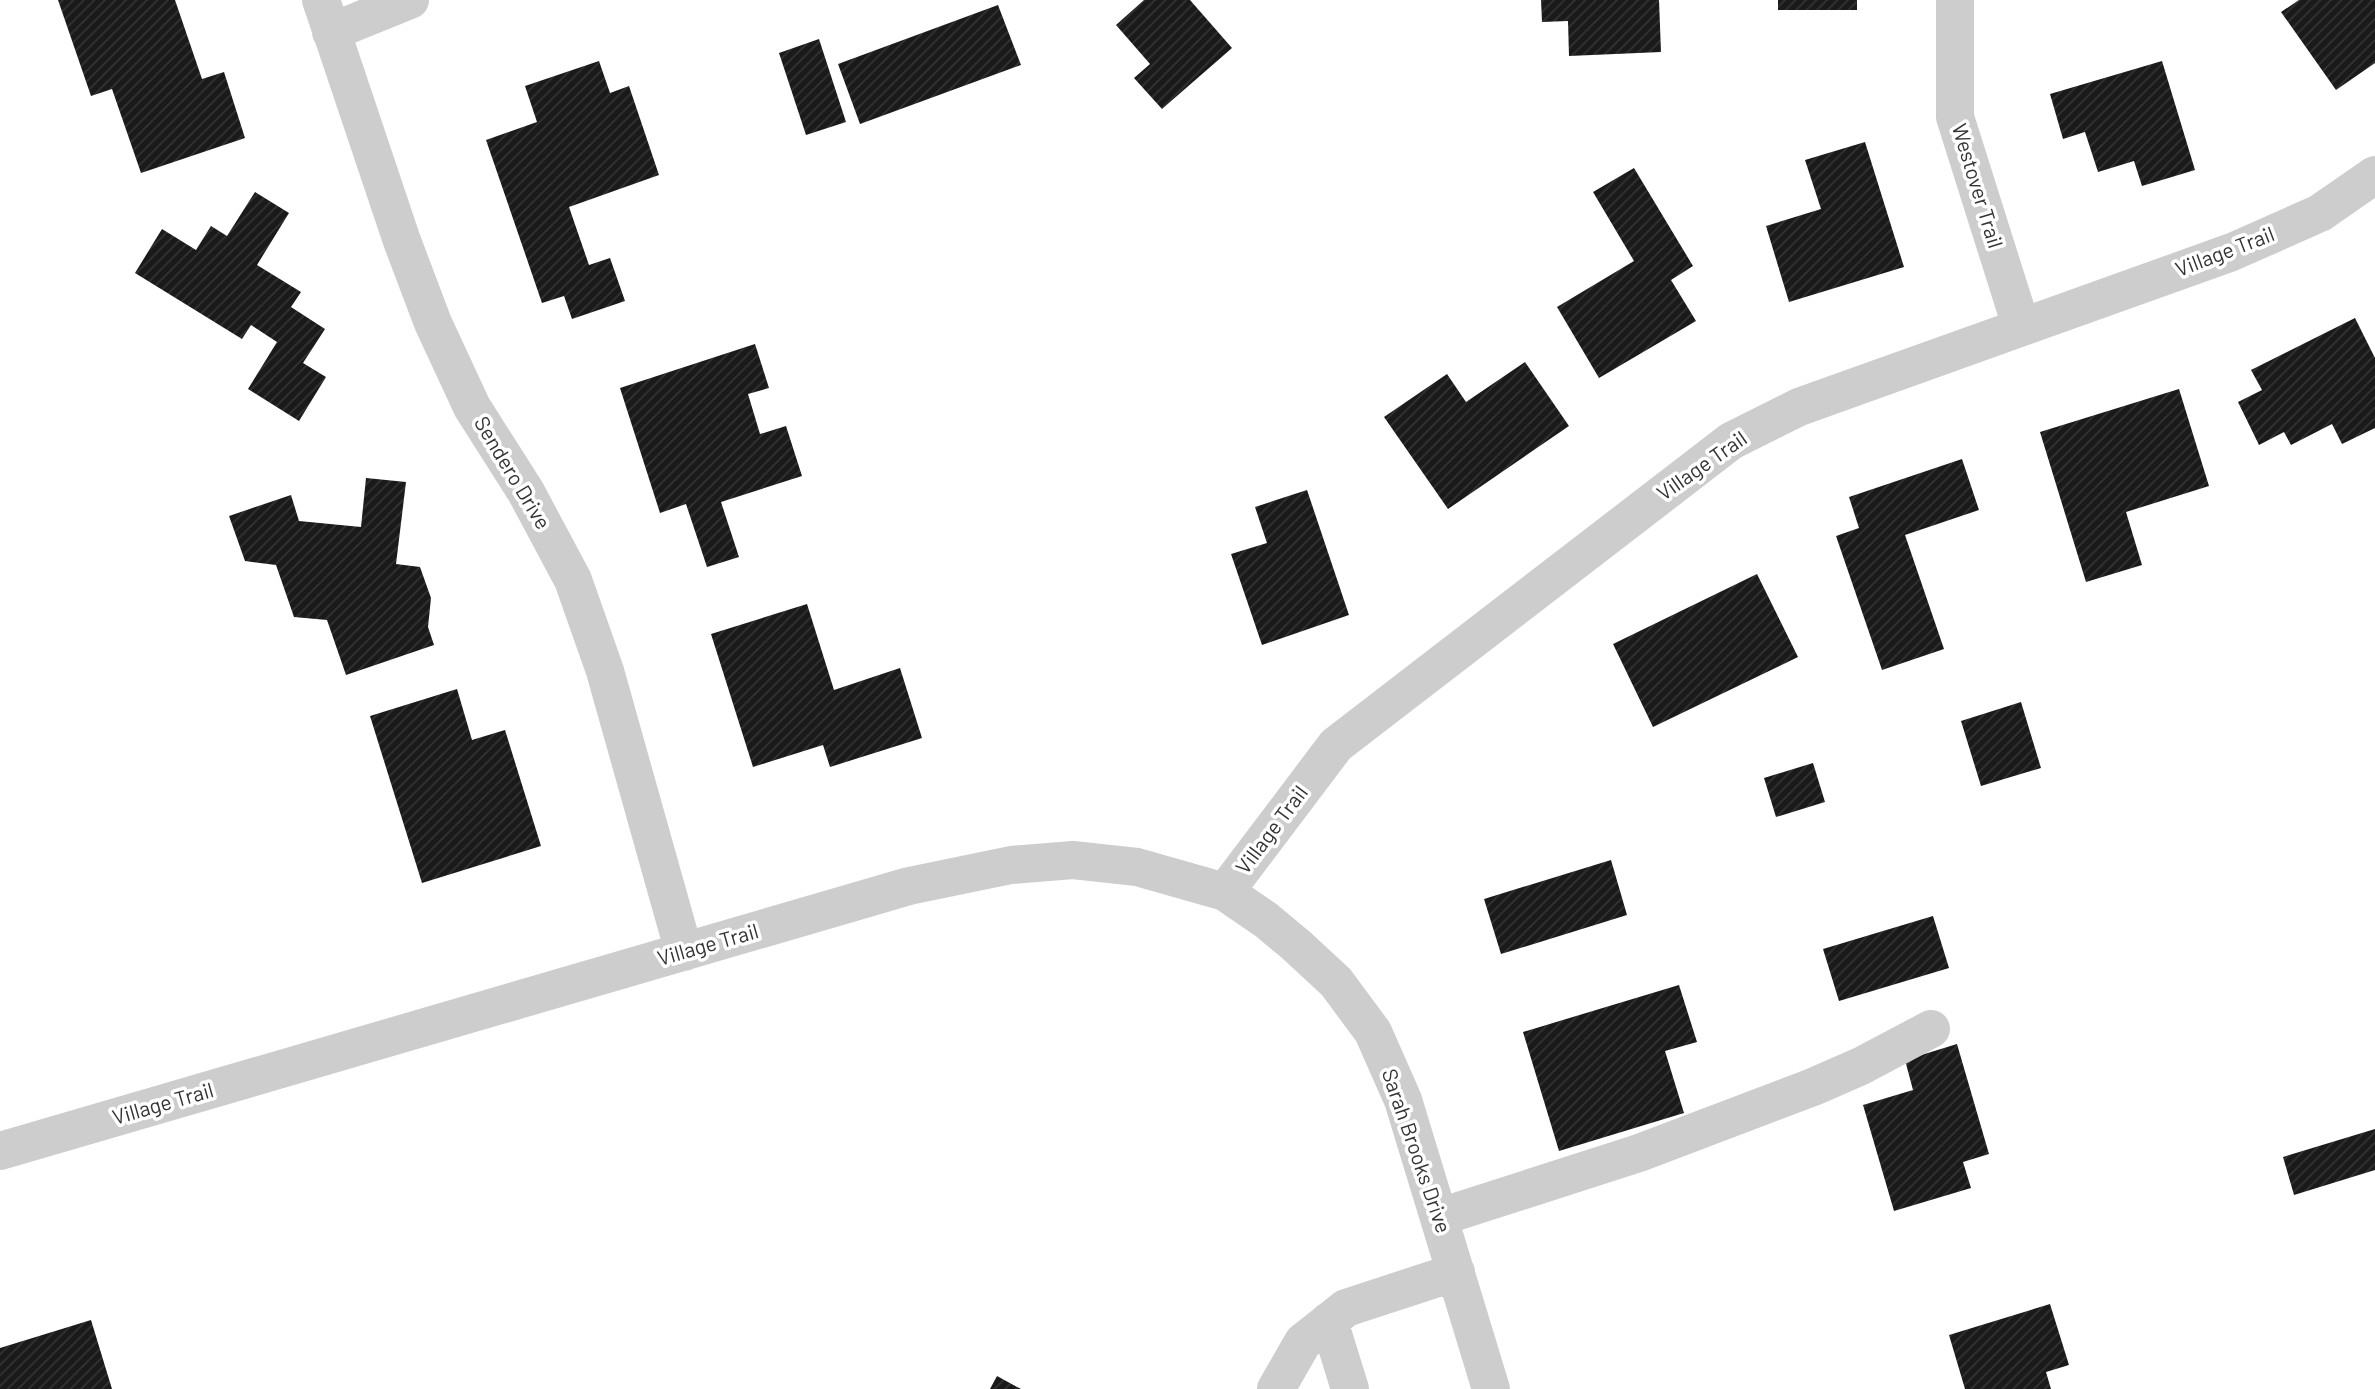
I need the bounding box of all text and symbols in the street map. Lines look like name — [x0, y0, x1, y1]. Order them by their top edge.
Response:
street label: Westover Trail — [1948, 120, 2009, 251]
street label: Village Trail — [2171, 220, 2278, 281]
street label: Sendero Drive — [470, 411, 557, 533]
street label: Village Trail — [1651, 425, 1751, 505]
street label: Village Trail — [1229, 780, 1312, 878]
street label: Village Trail — [654, 917, 761, 970]
street label: Sarah Brooks Drive — [1378, 1065, 1457, 1236]
street label: Village Trail — [109, 1076, 216, 1129]

